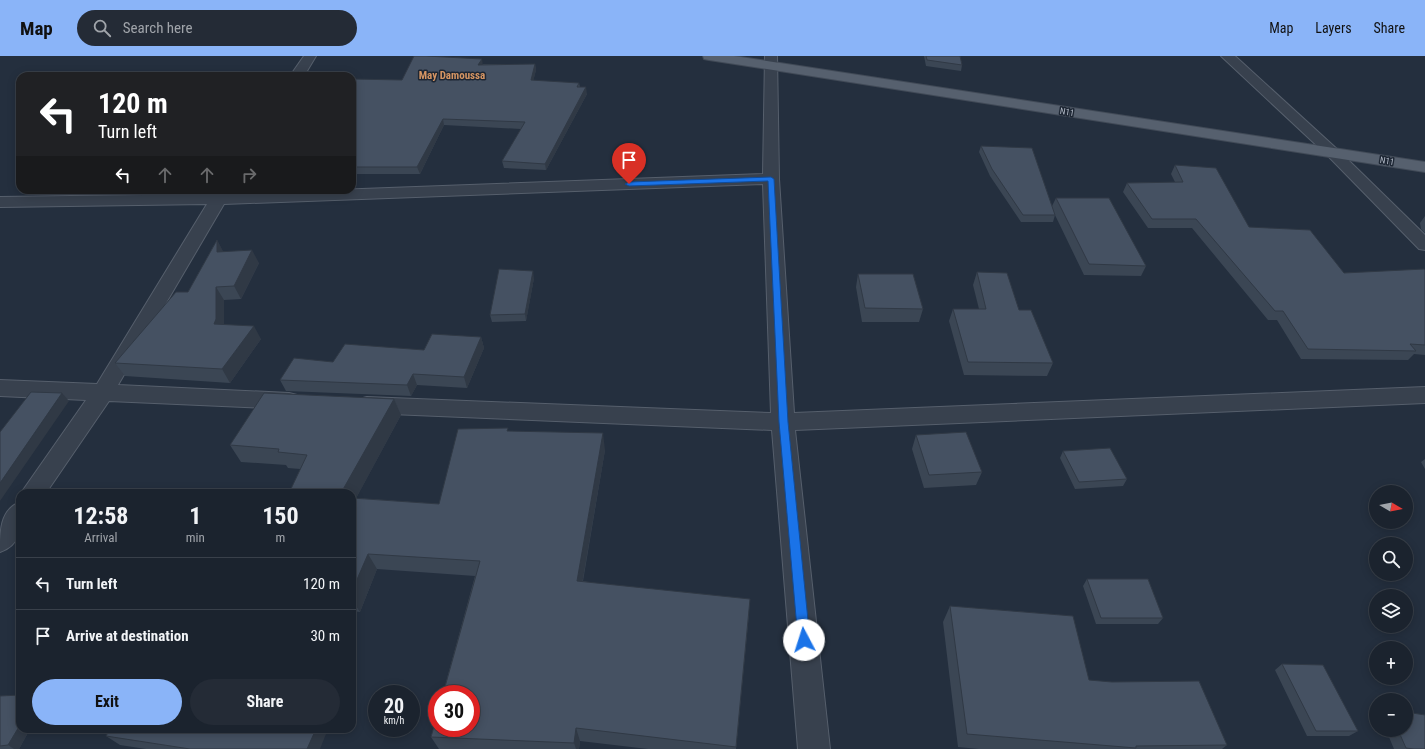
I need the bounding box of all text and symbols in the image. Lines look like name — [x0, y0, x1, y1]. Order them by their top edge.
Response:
search box — [77, 10, 357, 46]
text: Map — [20, 17, 53, 40]
icon: search — [91, 17, 113, 39]
text: Search here — [123, 19, 193, 37]
text: Map — [1269, 20, 1293, 36]
text: Layers — [1315, 20, 1352, 36]
text: Share — [1374, 20, 1405, 36]
district label: May Damoussa — [419, 69, 485, 82]
text: 120 m — [98, 87, 168, 120]
icon: left — [32, 88, 84, 140]
street label: N11 — [1059, 106, 1075, 118]
text: Turn left — [98, 121, 157, 142]
pin — [612, 143, 646, 184]
icon: arrive — [618, 149, 640, 171]
street label: N11 — [1379, 155, 1395, 167]
icon: left — [112, 164, 134, 186]
icon: ahead — [154, 164, 176, 186]
icon: ahead — [196, 164, 218, 186]
icon: right — [238, 164, 260, 186]
north arrow — [1369, 485, 1413, 529]
map controls — [1369, 485, 1413, 737]
text: 12:58 — [73, 502, 128, 530]
text: 1 — [189, 502, 201, 530]
text: 150 — [262, 502, 299, 530]
text: Arrival — [84, 530, 117, 545]
text: min — [186, 530, 205, 545]
text: m — [276, 530, 285, 545]
button: search — [1369, 537, 1413, 581]
icon: left — [32, 573, 54, 595]
text: Turn left — [66, 575, 117, 593]
text: 120 m — [303, 575, 340, 593]
button: layers — [1369, 589, 1413, 633]
position arrow — [783, 619, 825, 661]
icon: arrive — [32, 625, 54, 647]
text: Arrive at destination — [66, 627, 189, 645]
text: 30 m — [310, 627, 340, 645]
button: + — [1369, 641, 1413, 685]
button: Exit — [32, 679, 182, 725]
button: Share — [190, 679, 340, 725]
speed limit sign: 30 — [428, 685, 480, 737]
button: − — [1369, 693, 1413, 737]
text: 20 — [384, 694, 404, 718]
text: km/h — [384, 715, 404, 726]

